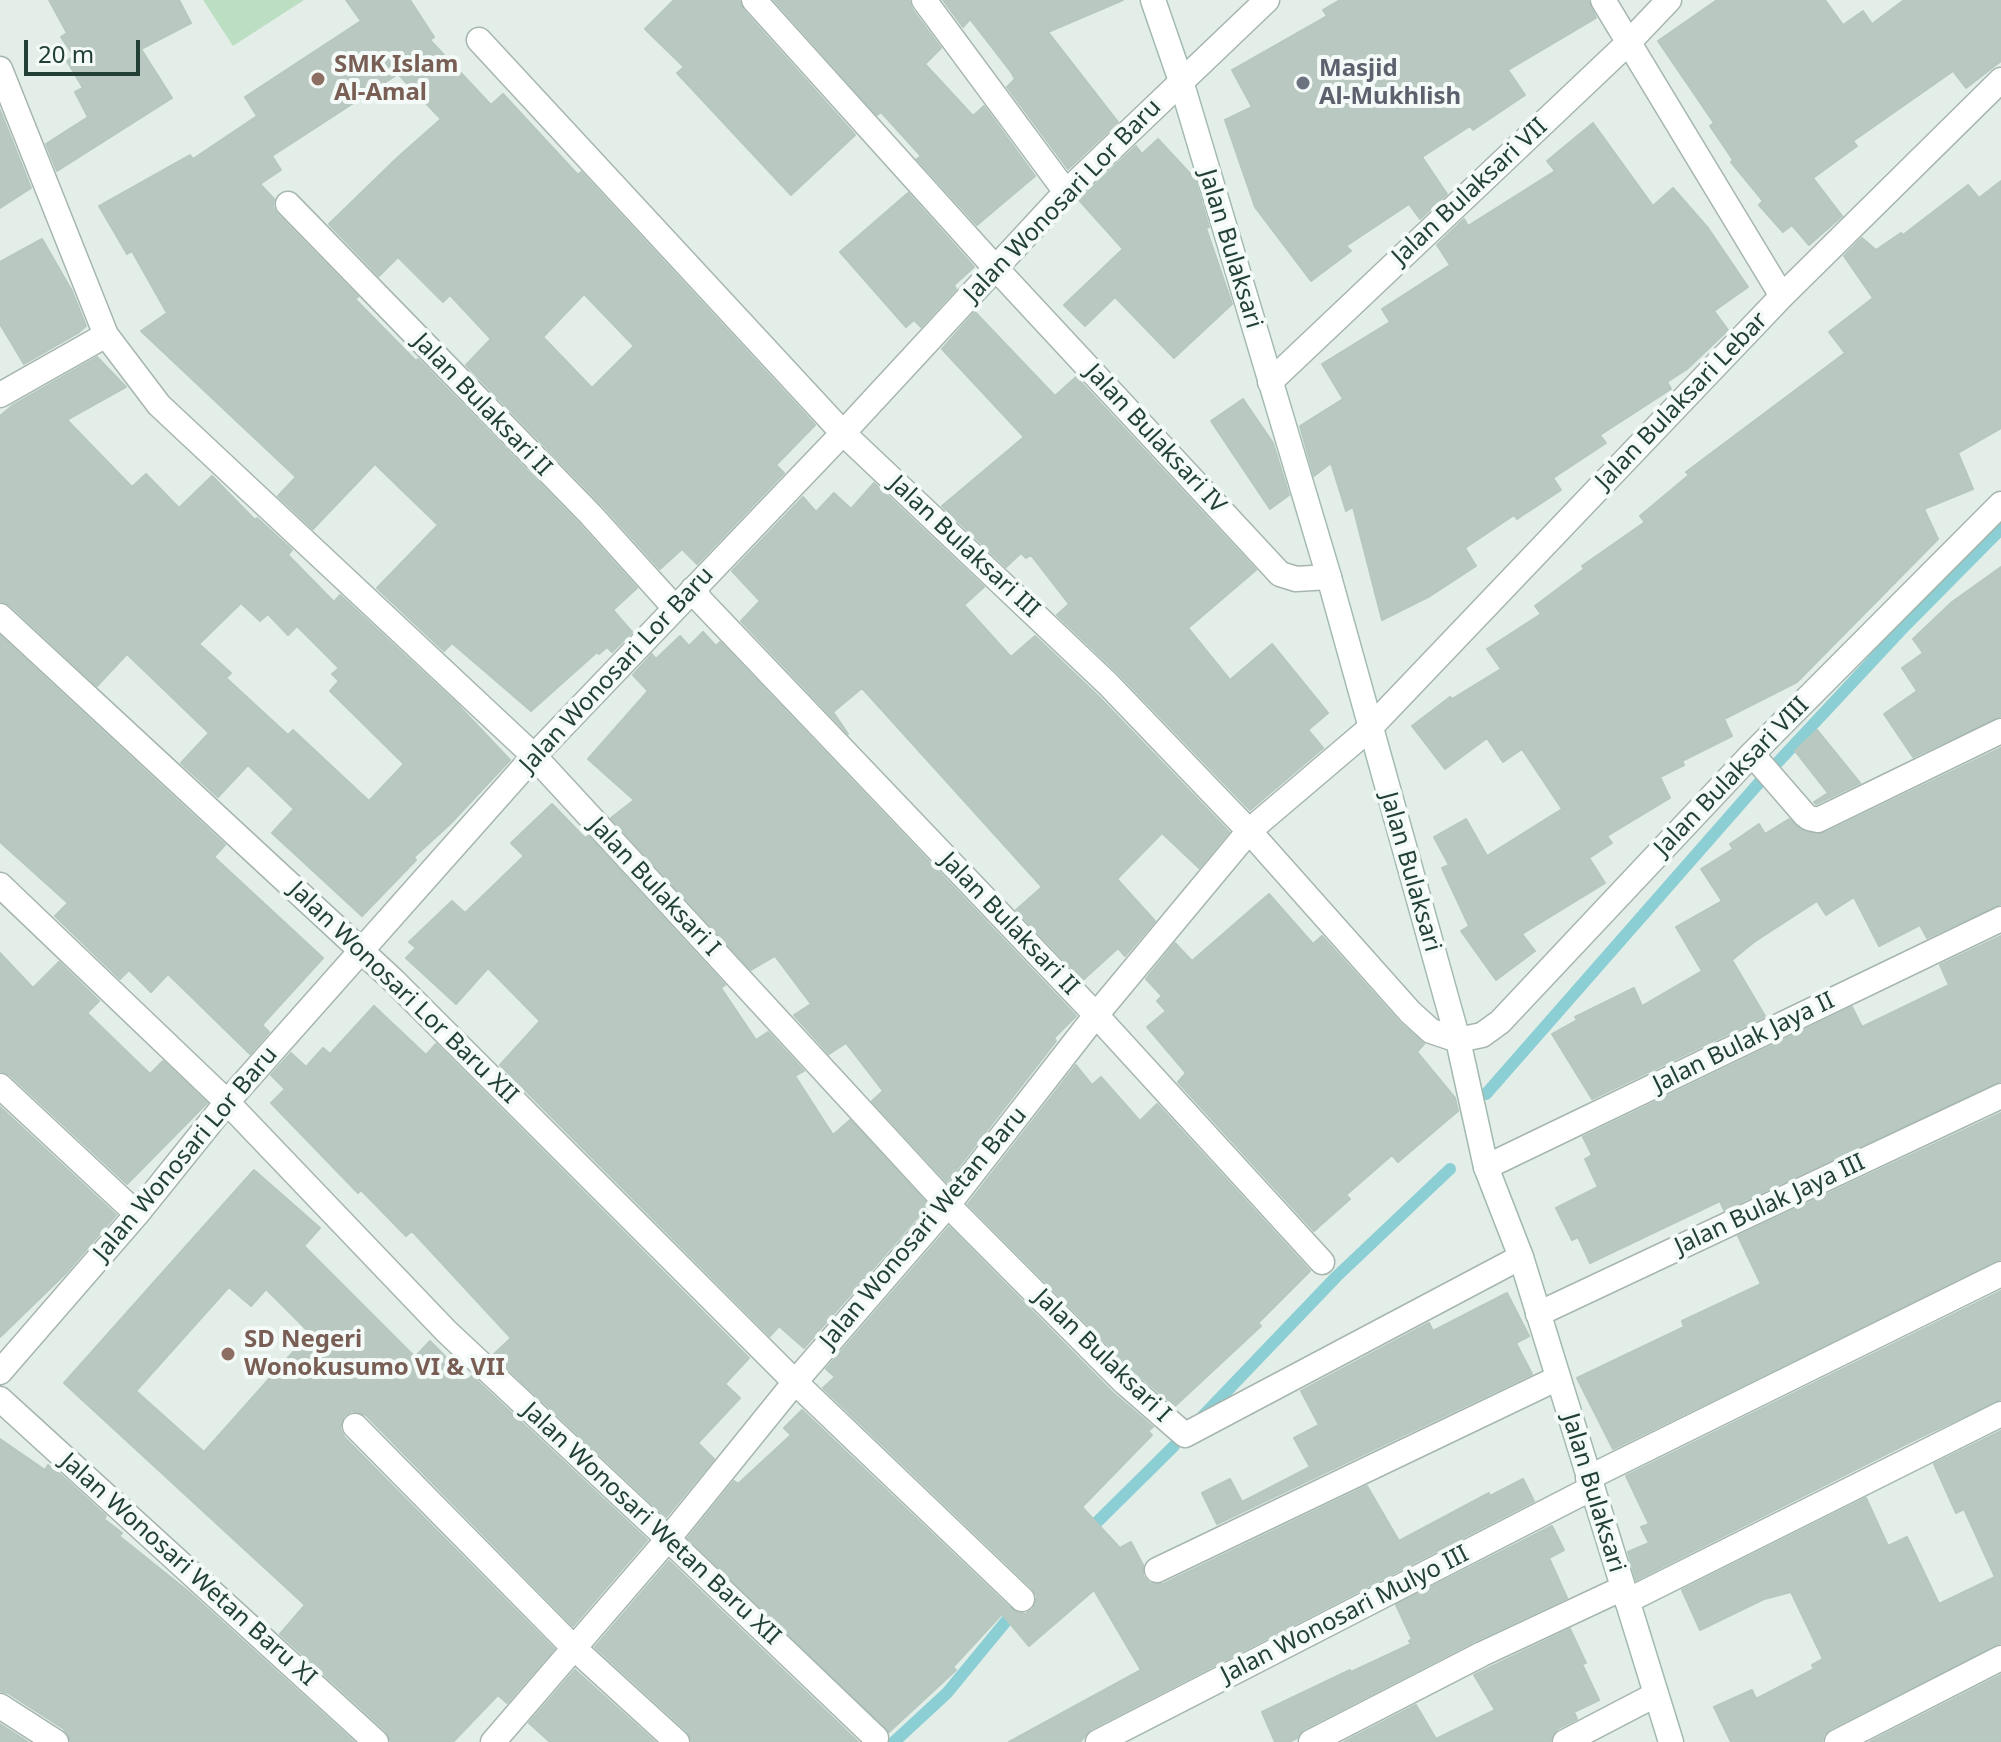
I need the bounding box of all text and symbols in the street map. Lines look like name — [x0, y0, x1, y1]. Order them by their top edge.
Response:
scale bar — [28, 24, 144, 74]
text: 20 m — [38, 37, 94, 70]
place label: SMK Islam Al-Amal — [334, 51, 458, 107]
place label: Masjid Al-Mukhlish — [1319, 55, 1461, 111]
marker: SMK Islam Al-Amal — [309, 70, 327, 88]
marker: Masjid Al-Mukhlish — [1294, 74, 1312, 92]
street label: Jalan Wonosari Lor Baru — [959, 94, 1167, 308]
street label: Jalan Bulaksari VII — [1386, 113, 1554, 271]
street label: Jalan Bulaksari — [1192, 166, 1268, 332]
street label: Jalan Bulaksari Lebar — [1590, 306, 1774, 496]
street label: Jalan Bulaksari II — [407, 328, 557, 482]
street label: Jalan Bulaksari IV — [1078, 358, 1232, 520]
street label: Jalan Bulaksari III — [883, 470, 1045, 624]
street label: Jalan Wonosari Lor Baru — [514, 561, 720, 779]
street label: Jalan Bulaksari VIII — [1649, 692, 1815, 862]
street label: Jalan Bulaksari — [1373, 789, 1447, 955]
street label: Jalan Bulaksari I — [582, 812, 726, 962]
street label: Jalan Bulaksari II — [934, 847, 1084, 1001]
street label: Jalan Wonosari Lor Baru XII — [282, 876, 524, 1110]
street label: Jalan Bulak Jaya II — [1649, 987, 1839, 1099]
street label: Jalan Wonosari Lor Baru — [88, 1041, 284, 1267]
street label: Jalan Wonosari Wetan Baru — [815, 1101, 1033, 1355]
street label: Jalan Bulak Jaya III — [1670, 1148, 1870, 1262]
street label: Jalan Bulaksari I — [1028, 1283, 1176, 1429]
place label: SD Negeri Wonokusumo VI & VII — [244, 1326, 505, 1382]
marker: SD Negeri Wonokusumo VI & VII — [219, 1345, 237, 1363]
street label: Jalan Wonosari Wetan Baru XII — [516, 1397, 786, 1651]
street label: Jalan Bulaksari — [1555, 1410, 1631, 1576]
street label: Jalan Wonosari Wetan Baru XI — [54, 1447, 322, 1693]
street label: Jalan Wonosari Mulyo III — [1216, 1540, 1474, 1690]

